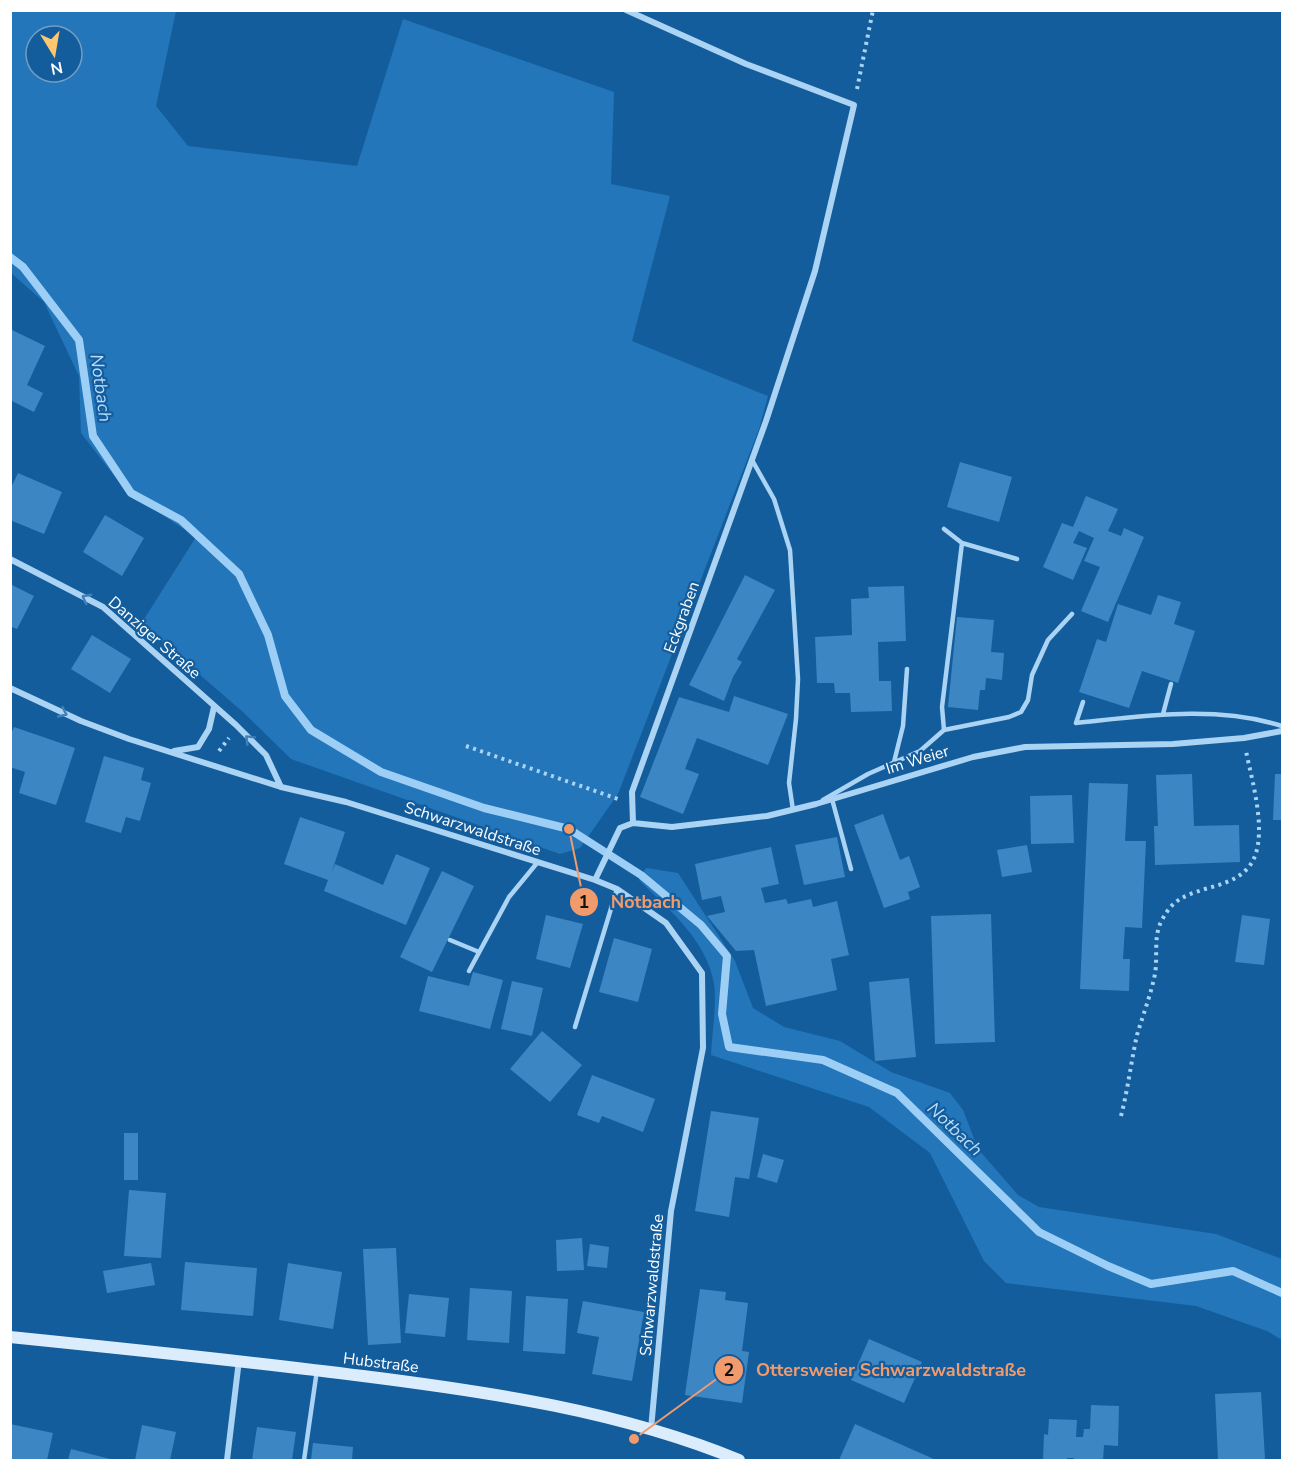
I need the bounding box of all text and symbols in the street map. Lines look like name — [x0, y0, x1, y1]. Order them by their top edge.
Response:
north arrow — [24, 24, 84, 84]
text: N — [49, 56, 65, 80]
water label: Notbach — [84, 353, 118, 423]
street label: Eckgraben — [659, 578, 705, 656]
street label: Danziger Straße — [103, 591, 205, 684]
one-way arrow — [82, 594, 93, 605]
one-way arrow — [57, 705, 68, 717]
one-way arrow — [246, 735, 257, 746]
street label: Im Weier — [883, 740, 952, 780]
street label: Schwarzwaldstraße — [401, 796, 544, 861]
callout: Notbach — [569, 884, 694, 920]
text: 1 — [579, 890, 589, 914]
text: Notbach — [611, 890, 681, 914]
water label: Notbach — [922, 1097, 988, 1161]
street label: Schwarzwaldstraße — [635, 1213, 669, 1357]
street label: Hubstraße — [342, 1347, 420, 1379]
callout: Ottersweier Schwarzwaldstraße — [714, 1352, 1038, 1388]
text: 2 — [724, 1358, 734, 1382]
text: Ottersweier Schwarzwaldstraße — [756, 1358, 1026, 1382]

